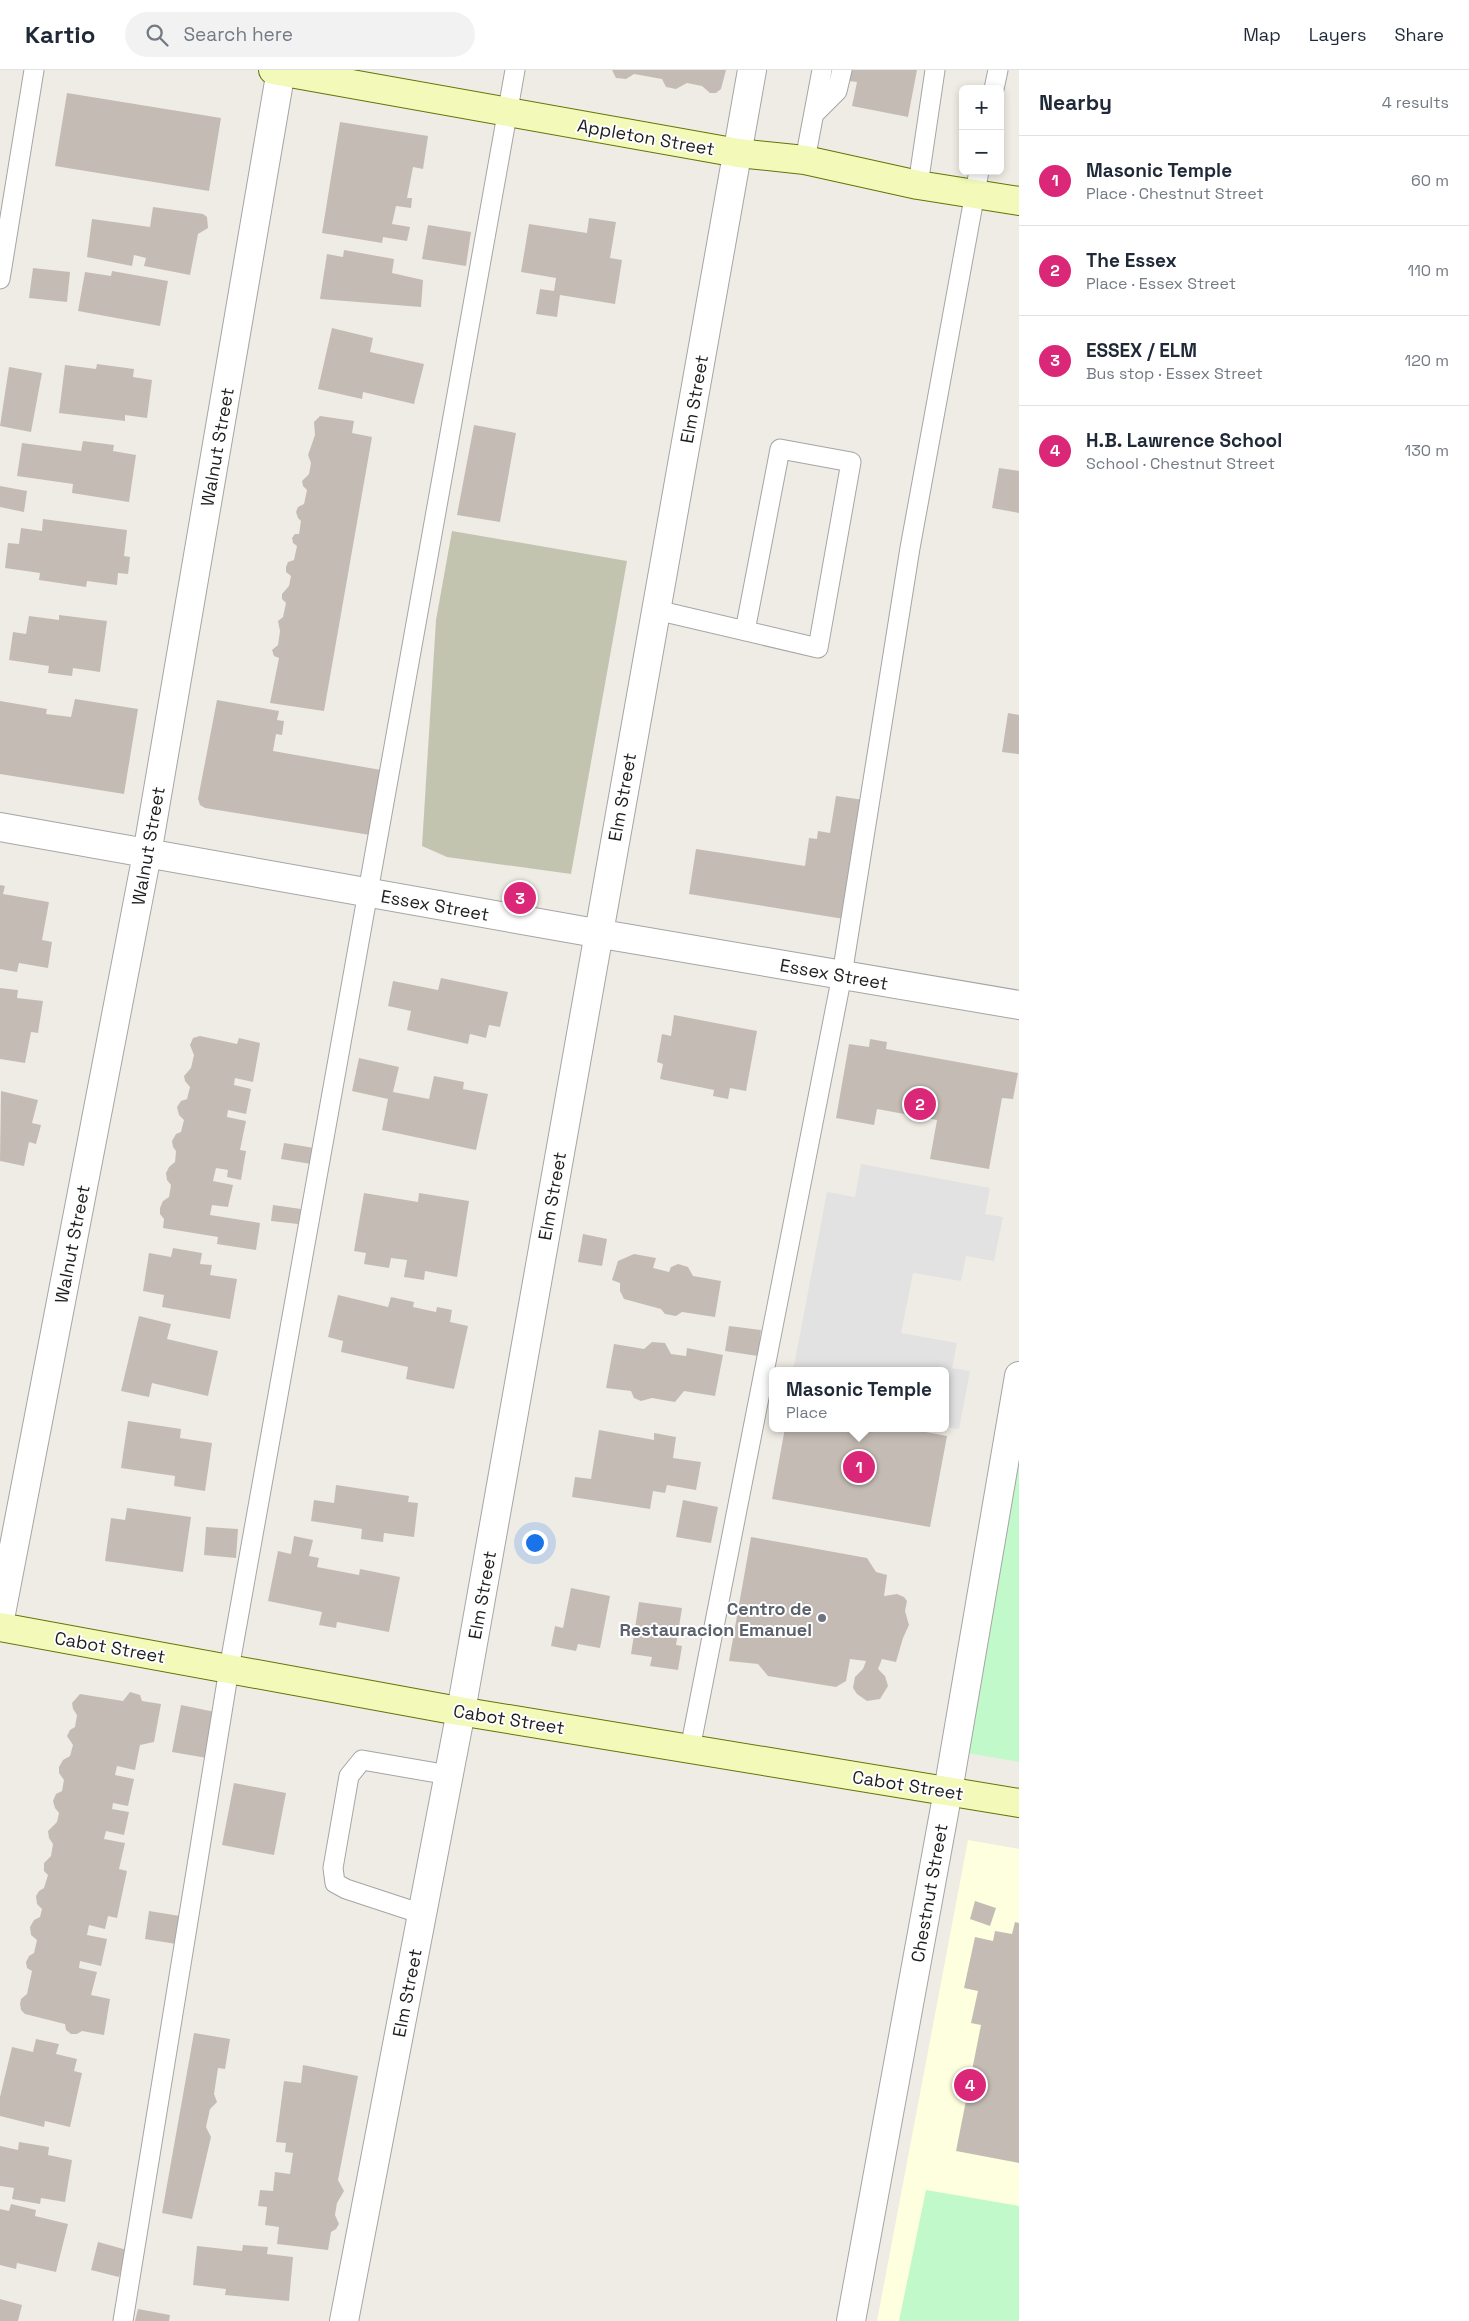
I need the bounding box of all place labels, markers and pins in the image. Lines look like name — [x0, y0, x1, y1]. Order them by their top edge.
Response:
pin: 3 — [504, 879, 536, 917]
pin: 2 — [904, 1085, 936, 1123]
pin: 1 — [843, 1448, 875, 1486]
place label: Centro de Restauracion Emanuel — [619, 1597, 812, 1641]
marker: Centro de Restauracion Emanuel — [816, 1612, 828, 1624]
pin: 4 — [954, 2066, 986, 2104]

